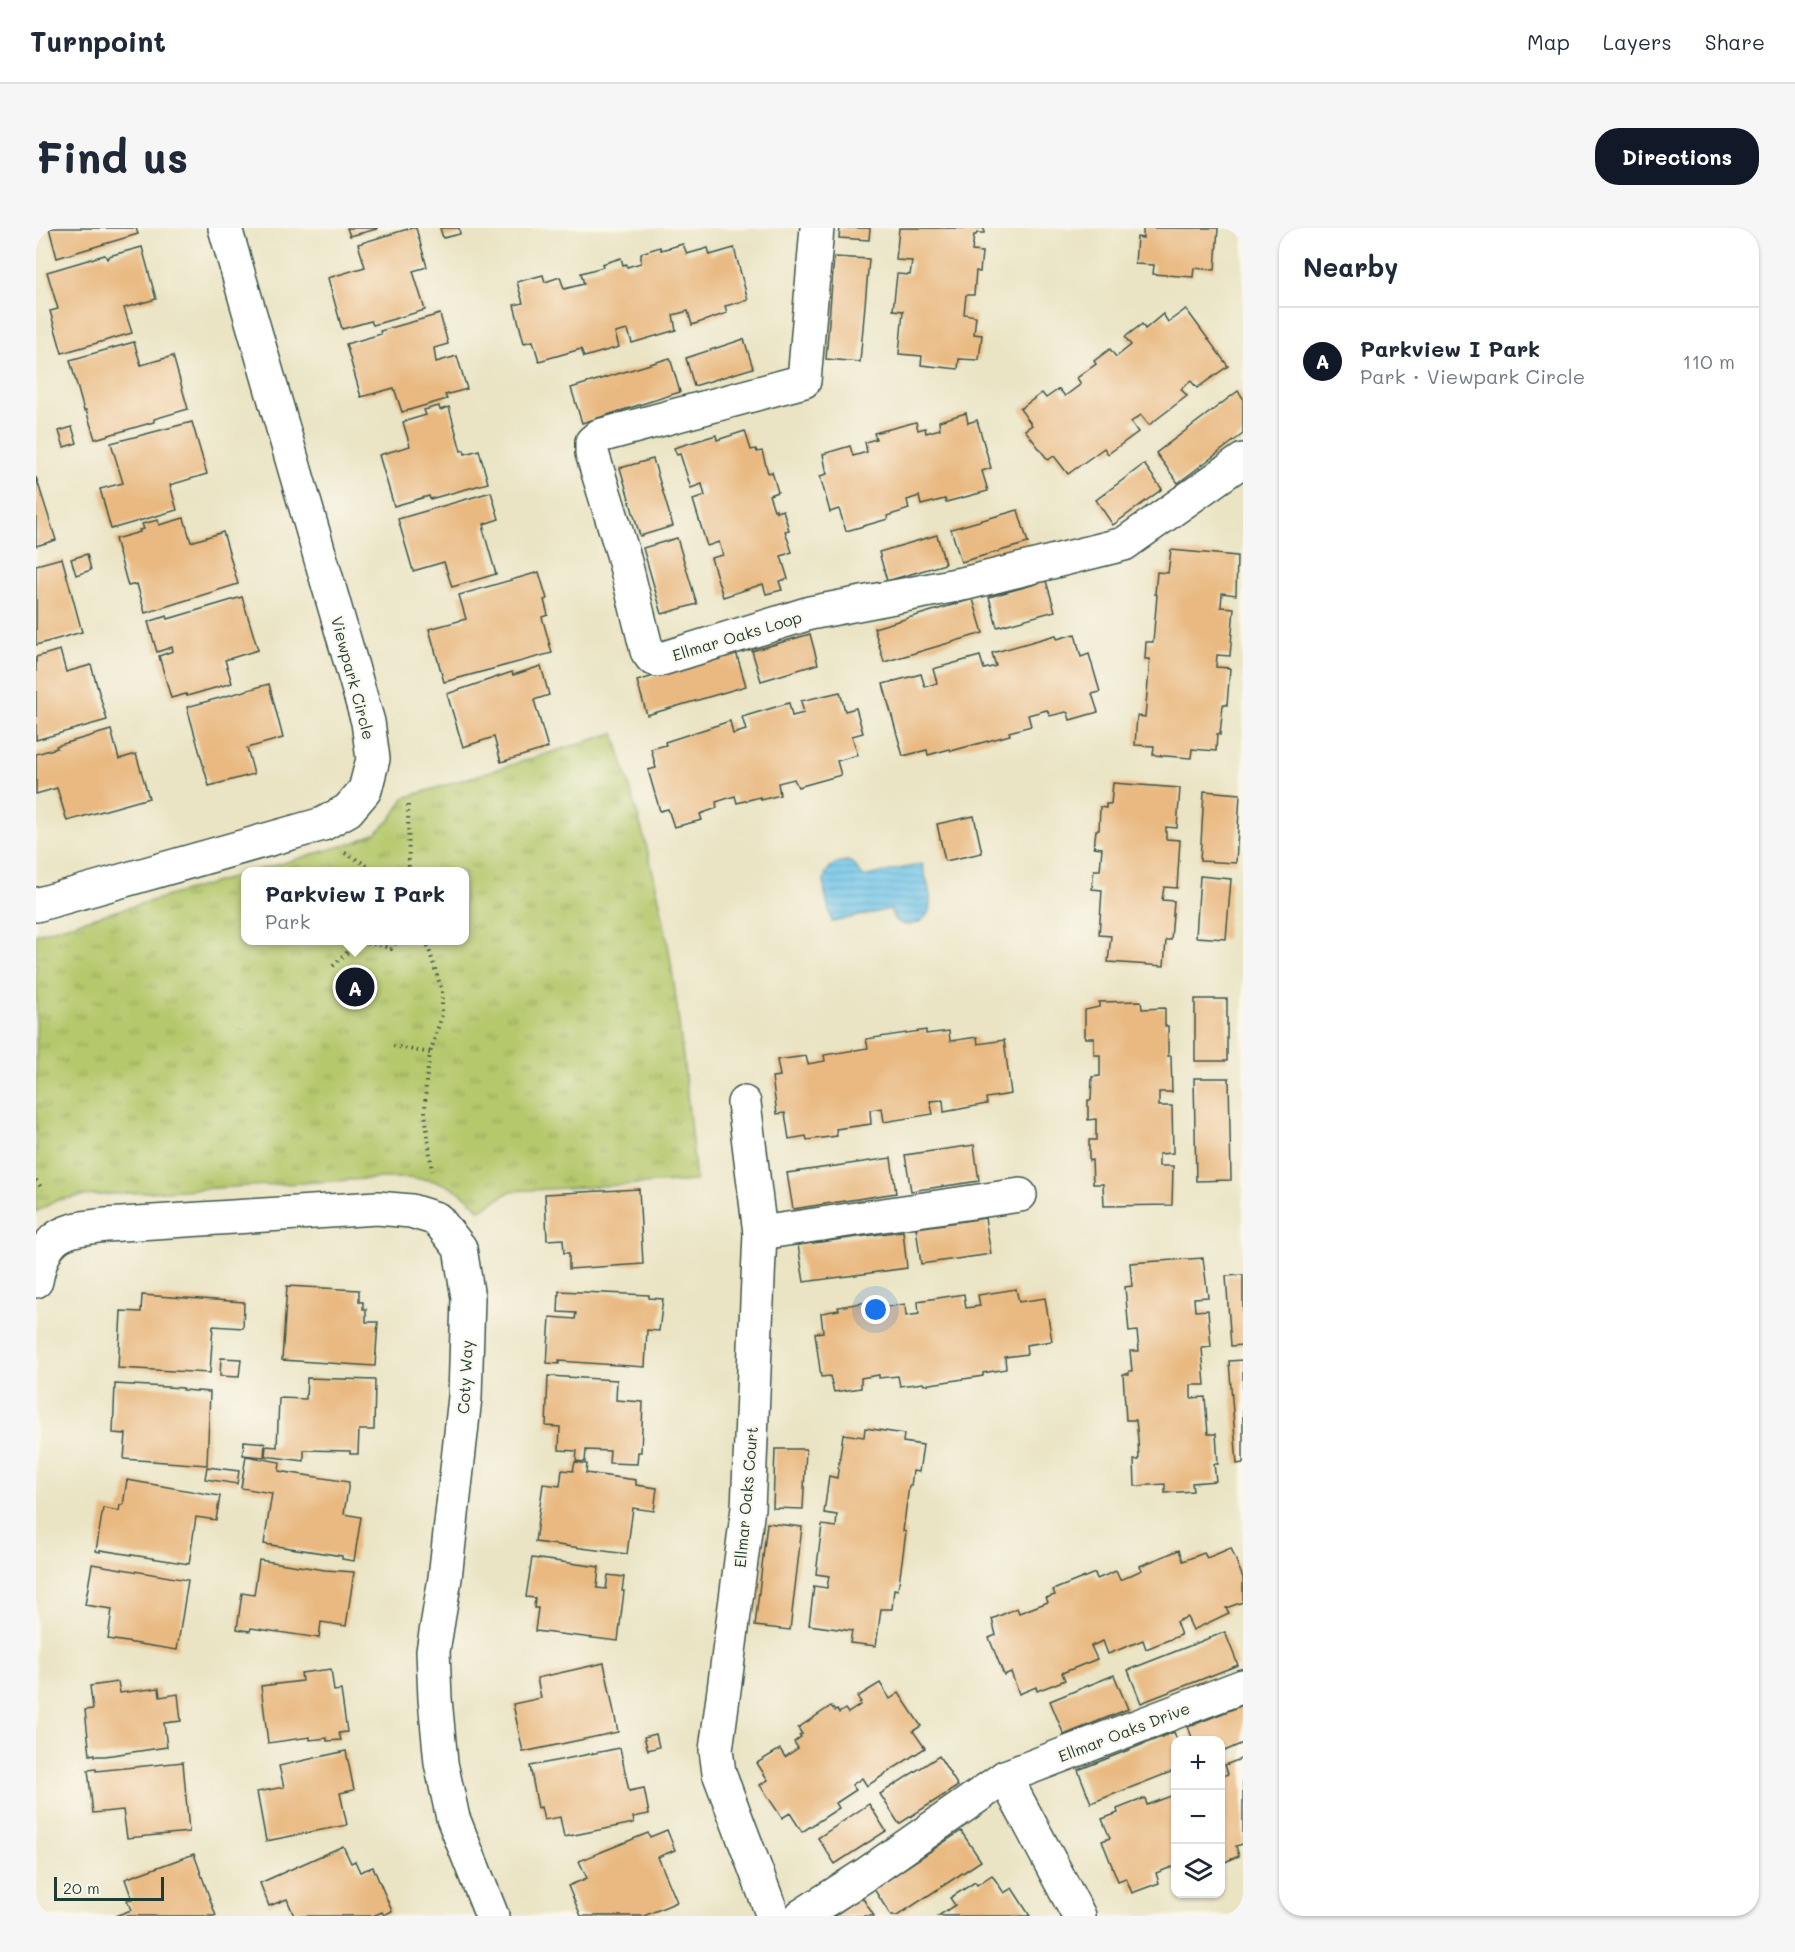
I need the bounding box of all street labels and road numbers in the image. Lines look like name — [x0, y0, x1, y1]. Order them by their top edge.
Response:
street label: Ellmar Oaks Loop — [670, 606, 804, 665]
street label: Viewpark Circle — [327, 614, 380, 742]
street label: Coty Way — [452, 1340, 477, 1414]
street label: Ellmar Oaks Court — [729, 1425, 762, 1569]
street label: Ellmar Oaks Drive — [1055, 1697, 1193, 1766]

